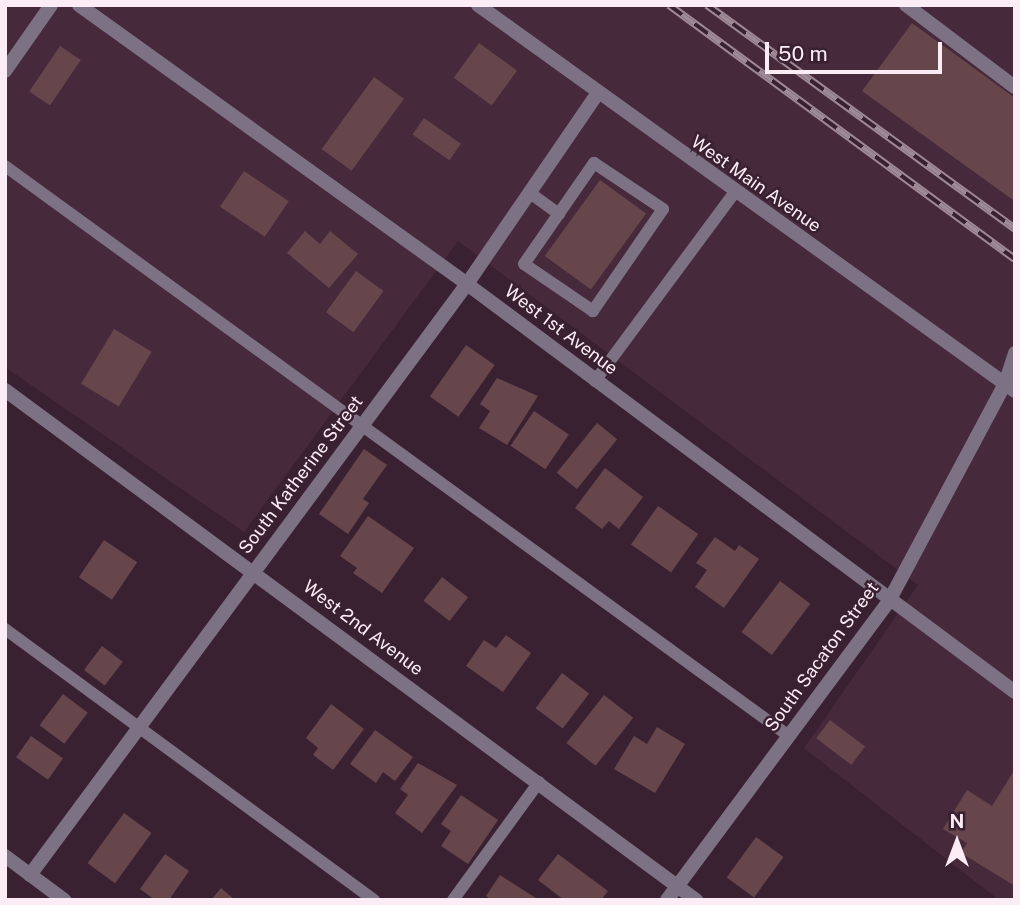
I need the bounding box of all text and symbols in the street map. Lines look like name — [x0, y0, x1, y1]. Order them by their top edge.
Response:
scale bar — [768, 28, 945, 72]
text: 50 m — [778, 41, 828, 66]
street label: West Main Avenue — [687, 131, 825, 237]
street label: West 1st Avenue — [500, 280, 622, 380]
street label: South Katherine Street — [234, 392, 368, 558]
street label: West 2nd Avenue — [299, 576, 427, 680]
street label: South Sacaton Street — [760, 578, 884, 736]
north arrow — [922, 807, 992, 877]
text: N — [950, 810, 964, 832]

